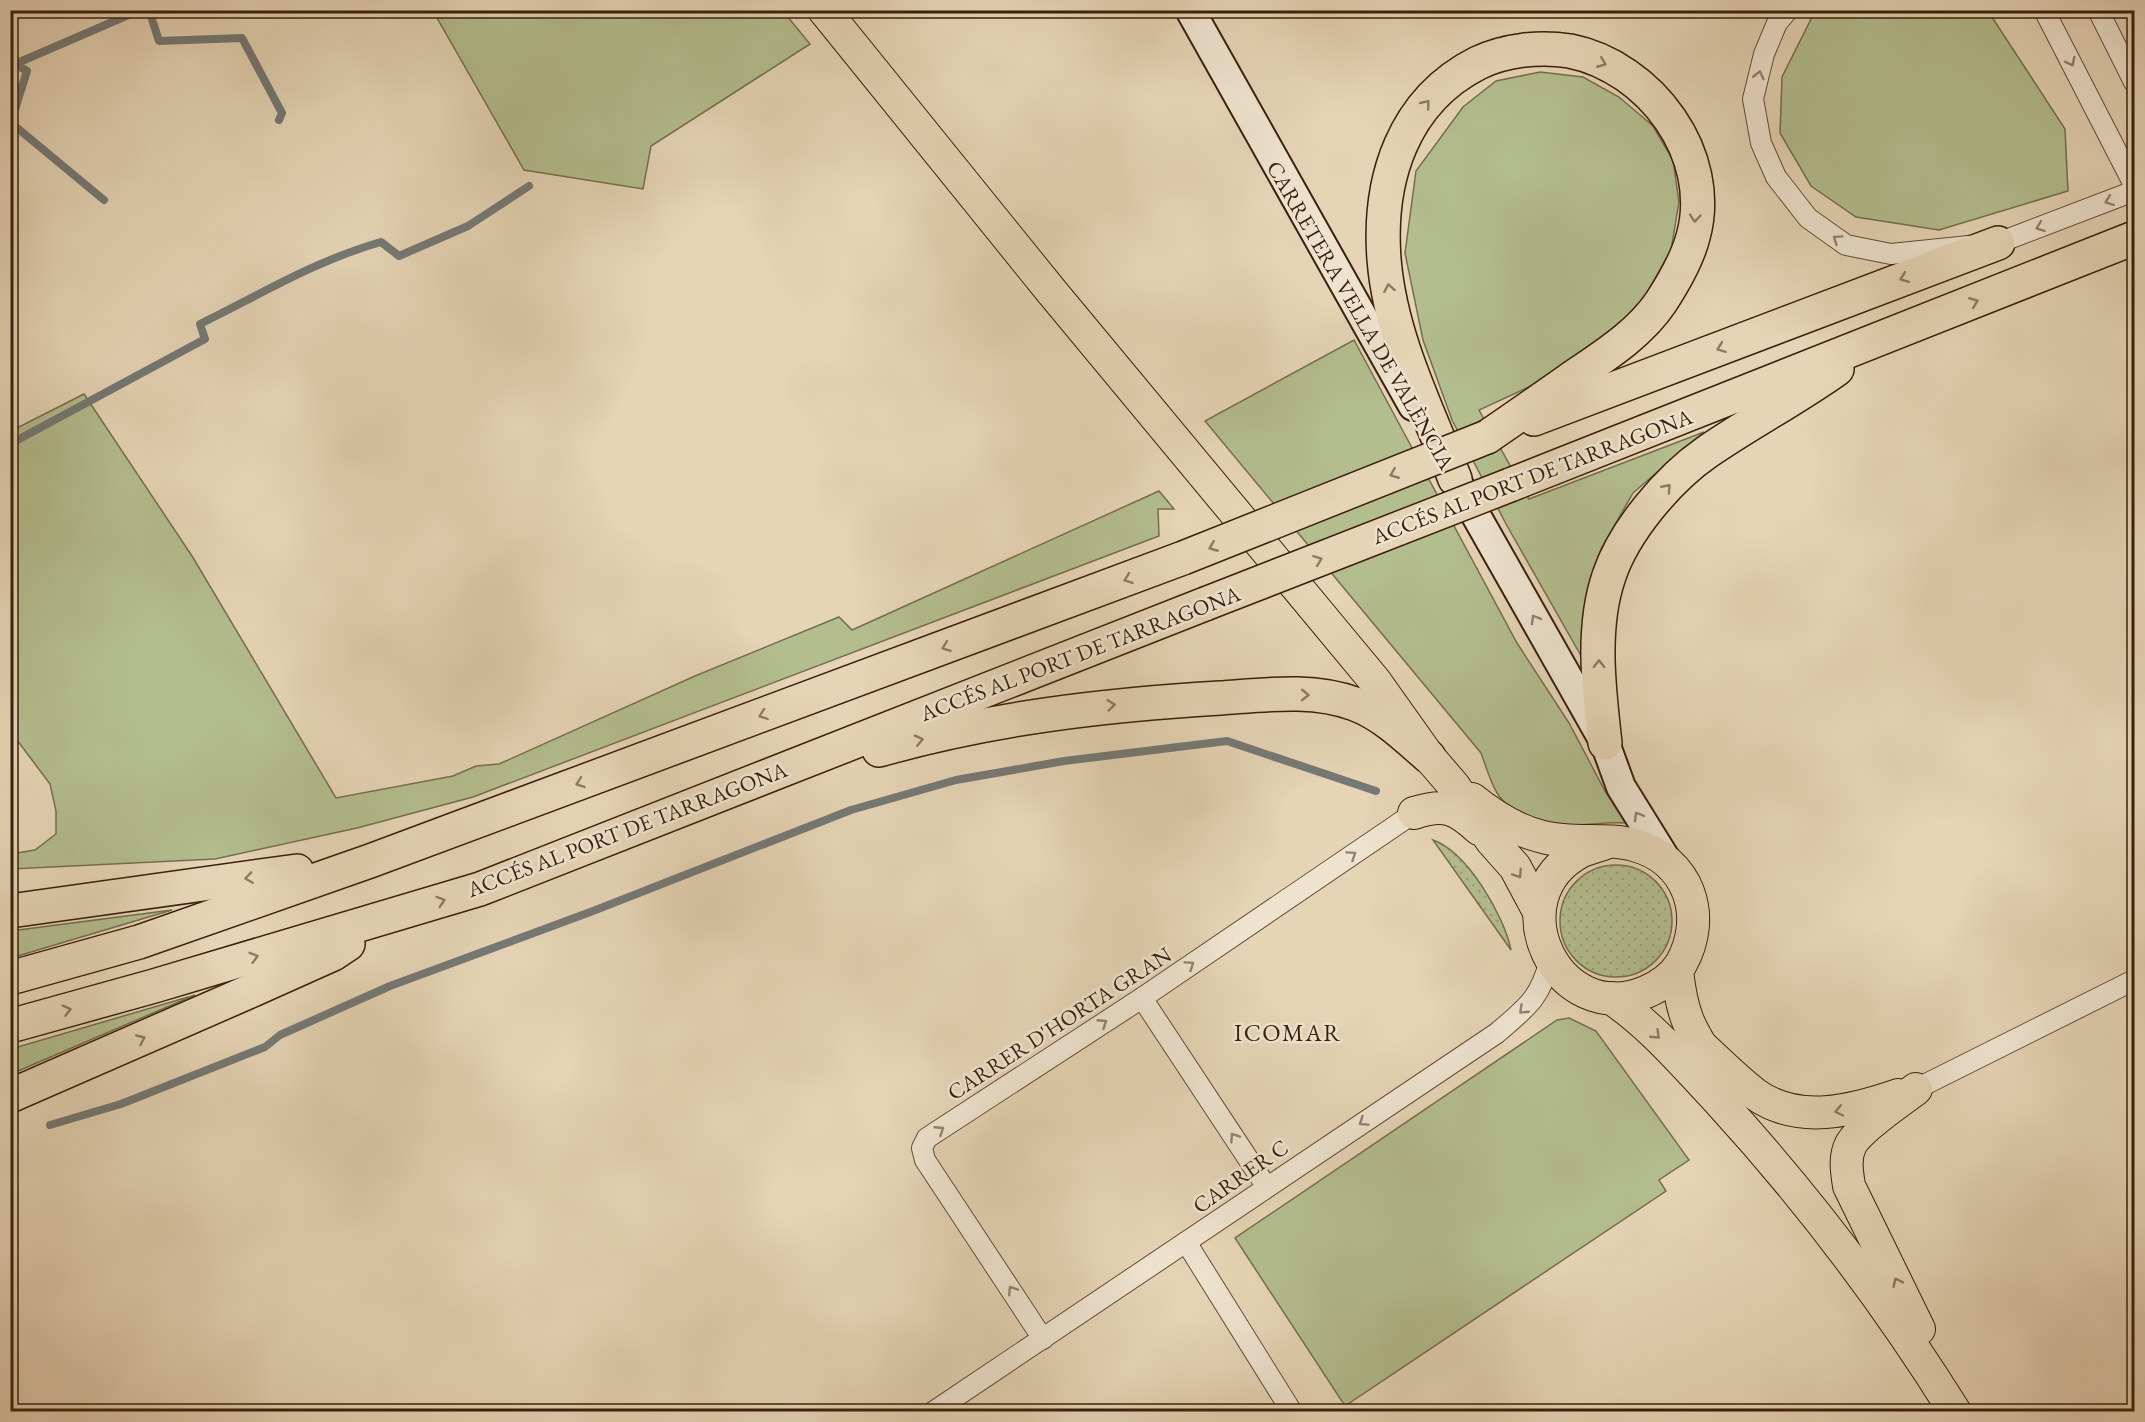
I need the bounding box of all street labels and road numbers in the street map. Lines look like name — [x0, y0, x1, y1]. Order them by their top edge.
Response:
street label: CARRETERA VELLA DE VALÈNCIA — [1260, 156, 1462, 476]
street label: ACCÉS AL PORT DE TARRAGONA — [1367, 402, 1697, 551]
street label: ACCÉS AL PORT DE TARRAGONA — [915, 579, 1245, 728]
street label: ACCÉS AL PORT DE TARRAGONA — [462, 755, 792, 904]
street label: CARRER D'HORTA GRAN — [942, 940, 1177, 1107]
street label: CARRER C — [1187, 1133, 1294, 1220]

